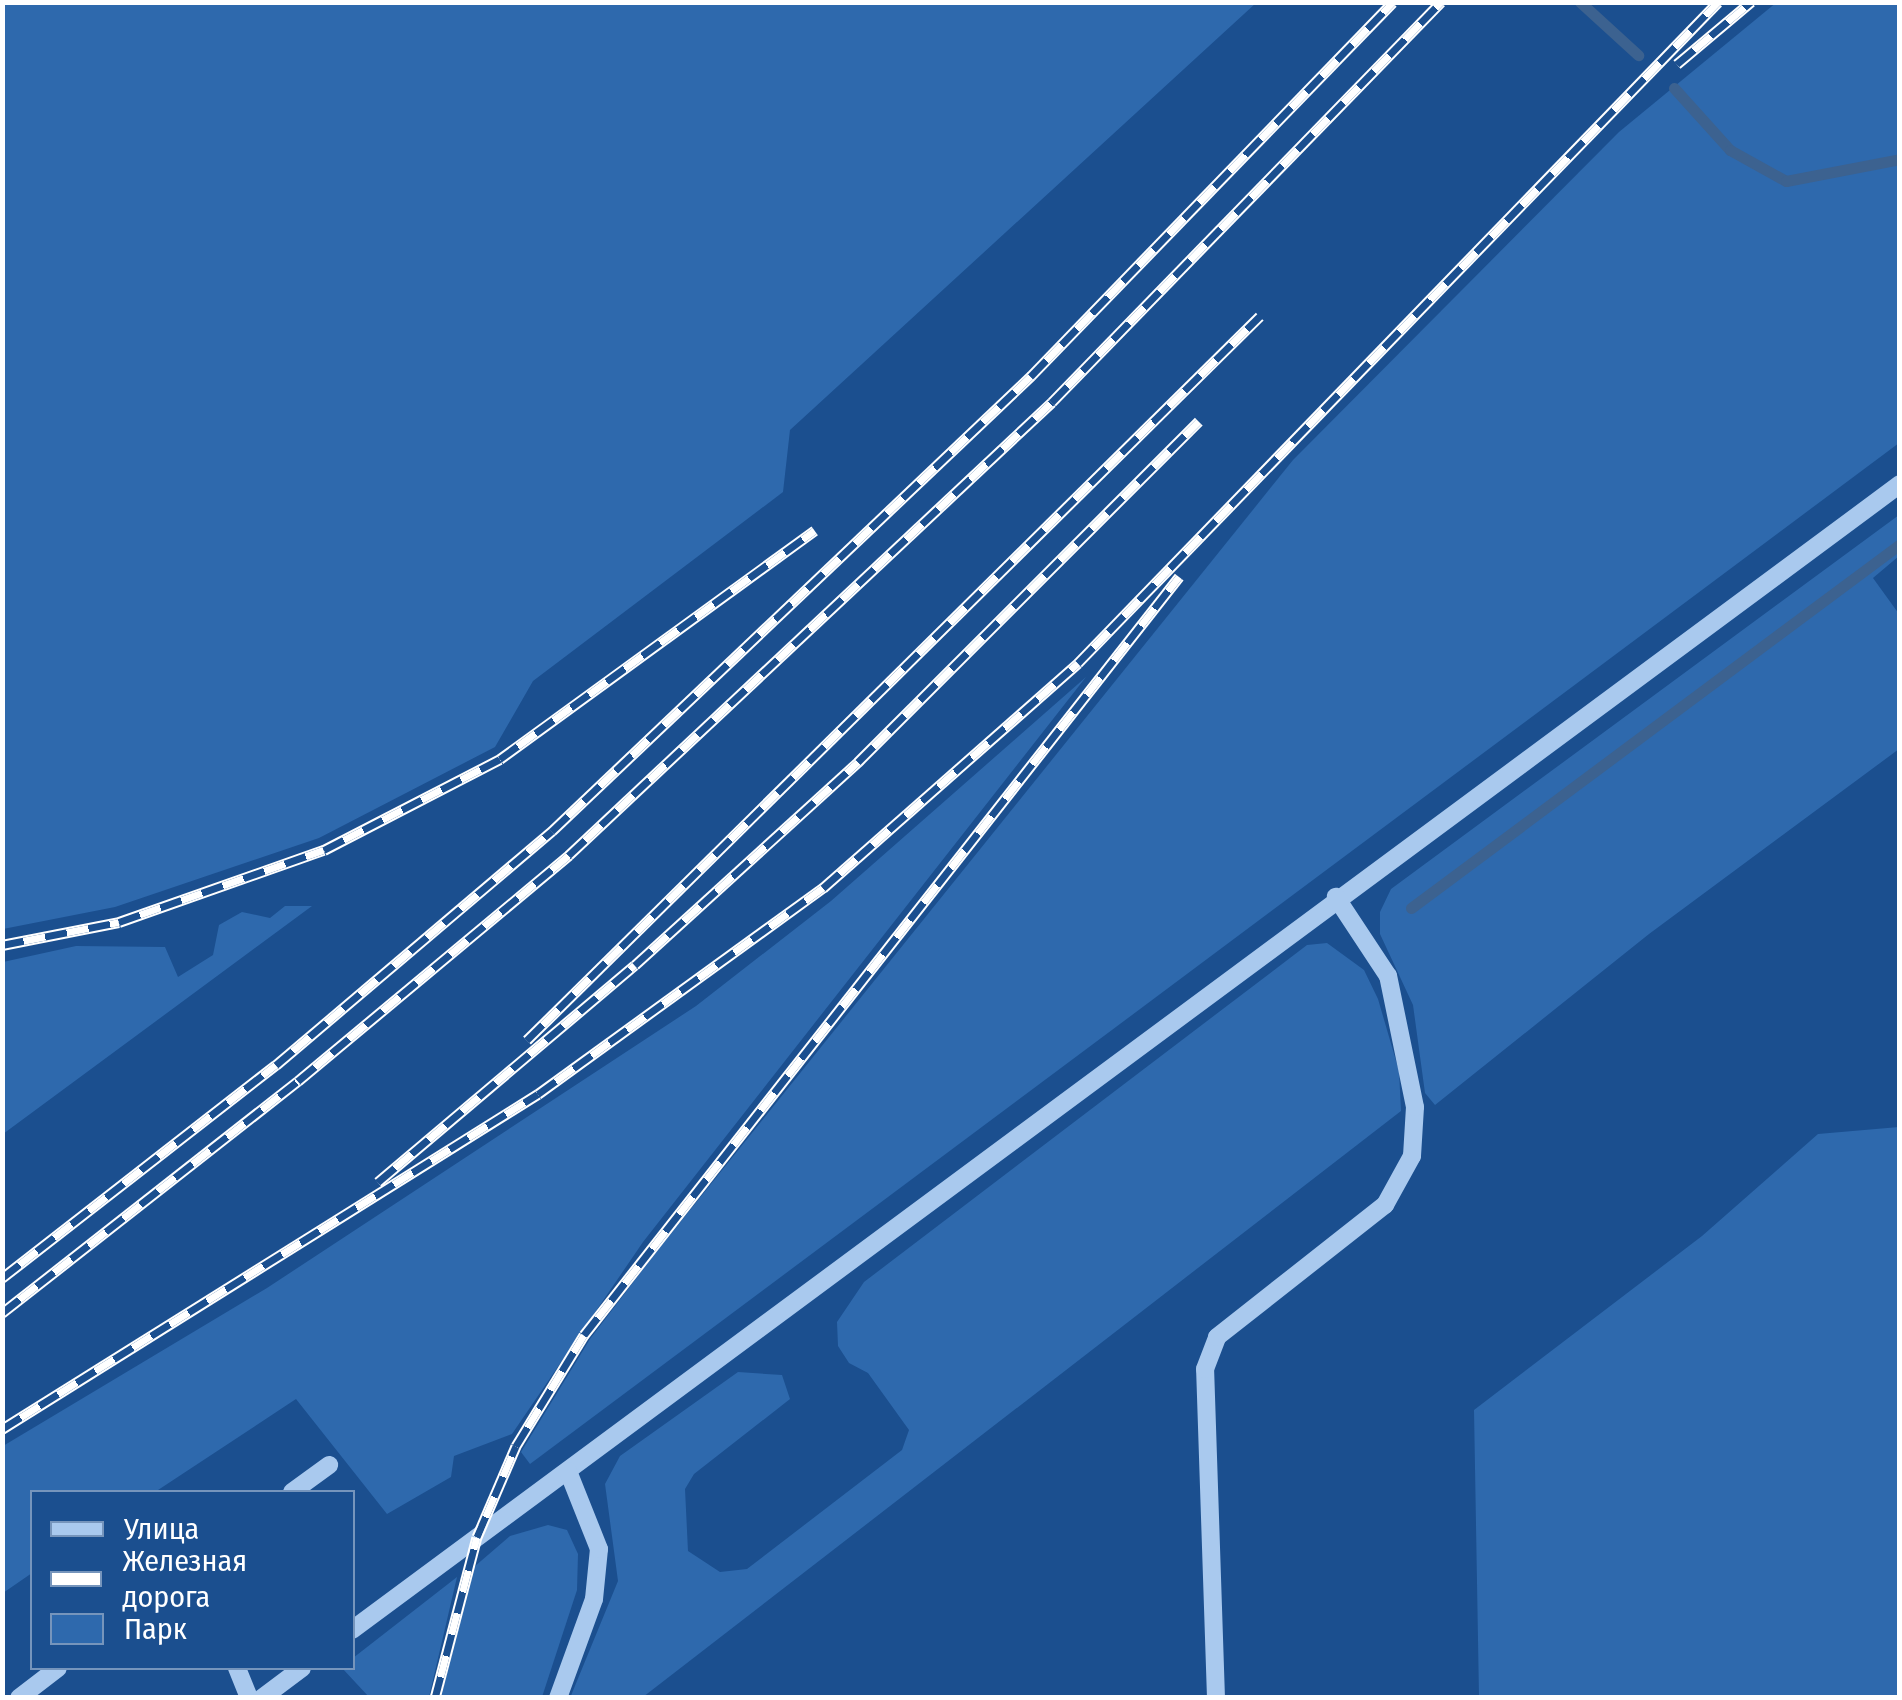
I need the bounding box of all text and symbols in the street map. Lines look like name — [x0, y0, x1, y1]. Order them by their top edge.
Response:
legend — [30, 1490, 355, 1670]
text: Улица — [124, 1511, 199, 1547]
text: Железная дорога — [122, 1543, 247, 1615]
text: Парк — [124, 1611, 187, 1647]

